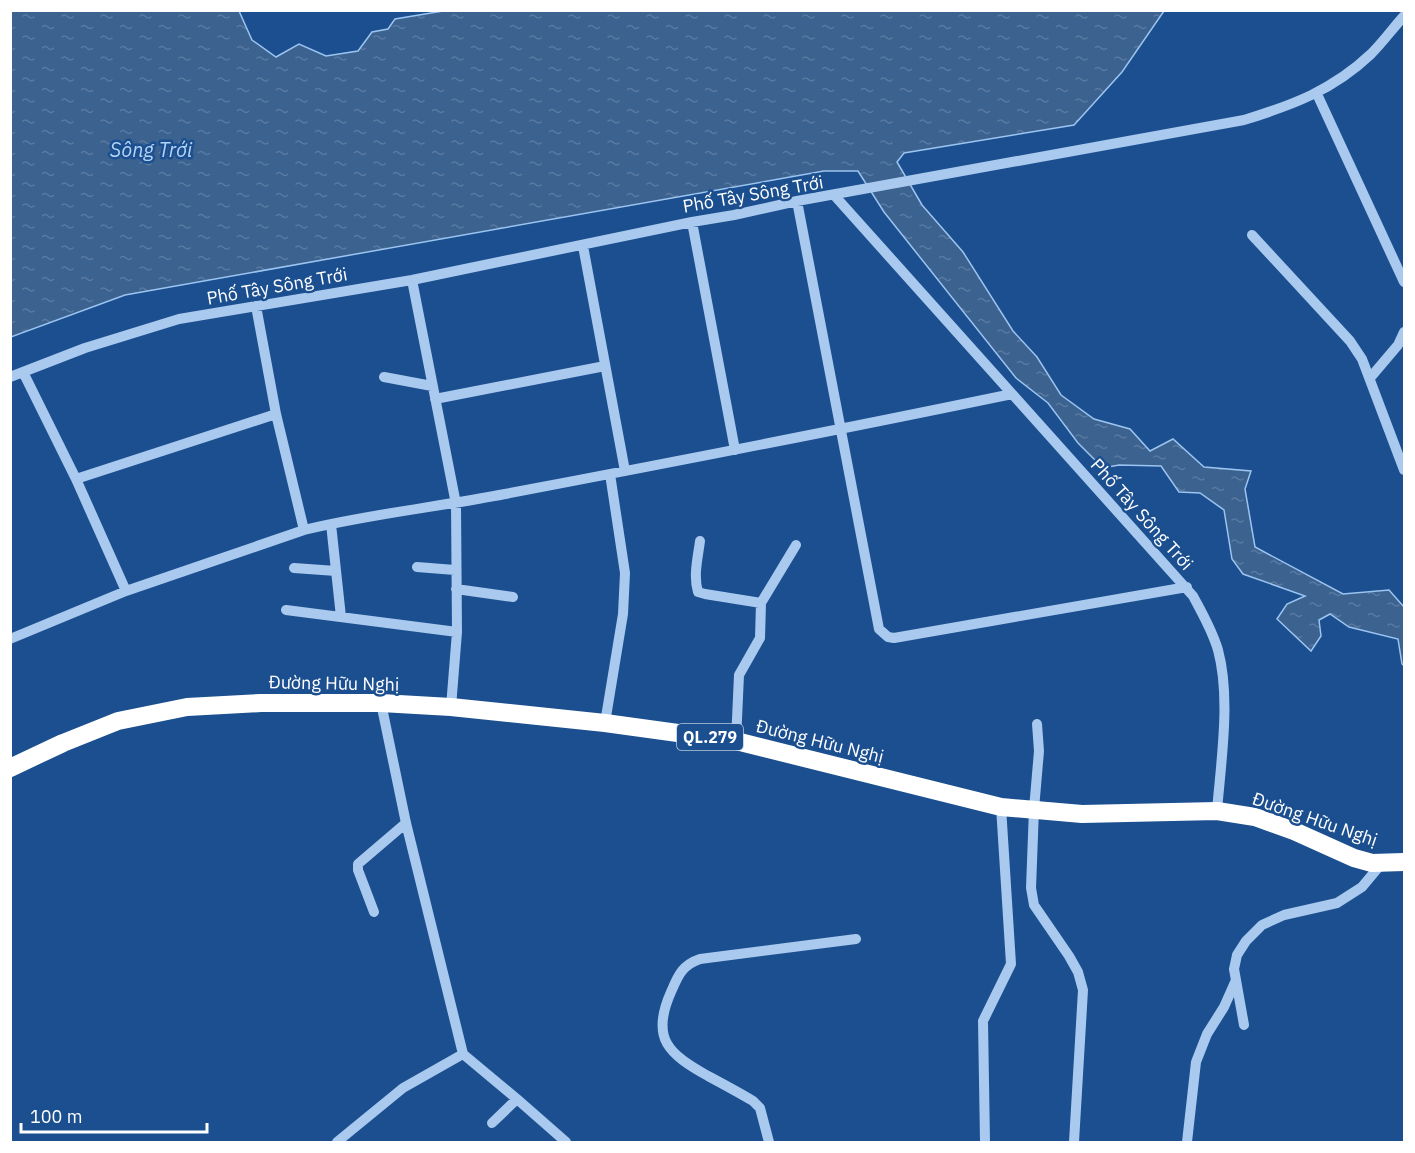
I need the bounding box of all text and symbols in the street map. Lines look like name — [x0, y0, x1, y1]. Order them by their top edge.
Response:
water label: Sông Trới — [110, 136, 193, 163]
street label: Phố Tây Sông Trới — [681, 170, 825, 218]
street label: Phố Tây Sông Trới — [205, 262, 349, 310]
street label: Phố Tây Sông Trới — [1086, 453, 1198, 575]
street label: Đường Hữu Nghị — [268, 670, 400, 696]
street label: Đường Hữu Nghị — [754, 714, 886, 768]
road number: QL.279 — [677, 724, 743, 750]
street label: Đường Hữu Nghị — [1249, 787, 1381, 851]
scale bar — [21, 1096, 207, 1134]
text: 100 m — [30, 1105, 82, 1128]

